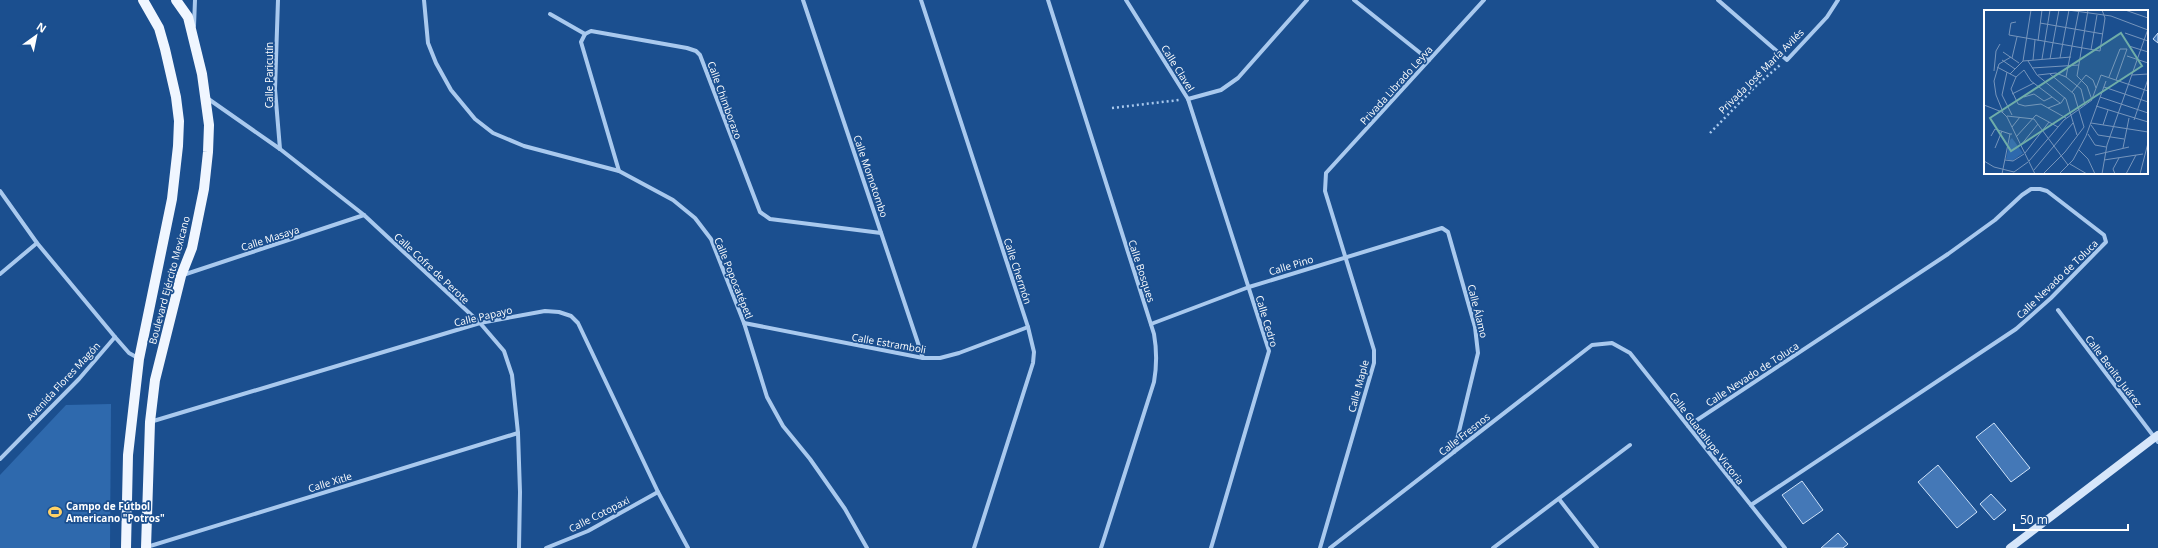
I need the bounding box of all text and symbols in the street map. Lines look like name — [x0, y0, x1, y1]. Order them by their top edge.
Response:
inset map — [1984, 10, 2148, 174]
north arrow — [16, 16, 56, 56]
text: N — [34, 18, 50, 36]
street label: Privada José María Avilés — [1715, 25, 1807, 117]
street label: Calle Paricutín — [262, 42, 276, 108]
street label: Calle Clavel — [1158, 42, 1198, 94]
street label: Privada Librado Leyva — [1357, 42, 1435, 128]
street label: Calle Chimborazo — [704, 59, 746, 141]
street label: Calle Momotombo — [850, 133, 892, 219]
street label: Boulevard Ejército Mexicano — [145, 214, 193, 346]
street label: Calle Masaya — [239, 222, 301, 254]
street label: Calle Cofre de Perote — [391, 229, 473, 307]
street label: Calle Popocatépetl — [711, 235, 757, 321]
street label: Calle Chermón — [1001, 236, 1035, 306]
street label: Calle Nevado de Toluca — [2013, 236, 2101, 322]
street label: Calle Bosques — [1125, 238, 1159, 304]
street label: Calle Pino — [1267, 252, 1315, 278]
street label: Calle Álamo — [1465, 283, 1491, 339]
street label: Calle Cedro — [1253, 293, 1281, 349]
street label: Calle Papayo — [452, 302, 514, 330]
street label: Calle Estramboli — [851, 330, 927, 356]
street label: Calle Benito Juárez — [2082, 332, 2146, 410]
street label: Avenida Flores Magón — [23, 339, 103, 423]
street label: Calle Nevado de Toluca — [1703, 339, 1801, 409]
street label: Calle Maple — [1344, 358, 1372, 414]
street label: Calle Guadalupe Victoria — [1666, 389, 1748, 487]
street label: Calle Fresnos — [1435, 409, 1493, 459]
street label: Calle Xitle — [306, 469, 354, 495]
street label: Calle Cotopaxi — [566, 493, 632, 535]
place label: Campo de Fútbol Americano "Potros" — [66, 499, 165, 525]
sports icon: Campo de Fútbol Americano "Potros" — [47, 504, 63, 520]
scale bar — [2014, 506, 2128, 532]
text: 50 m — [2020, 511, 2048, 528]

